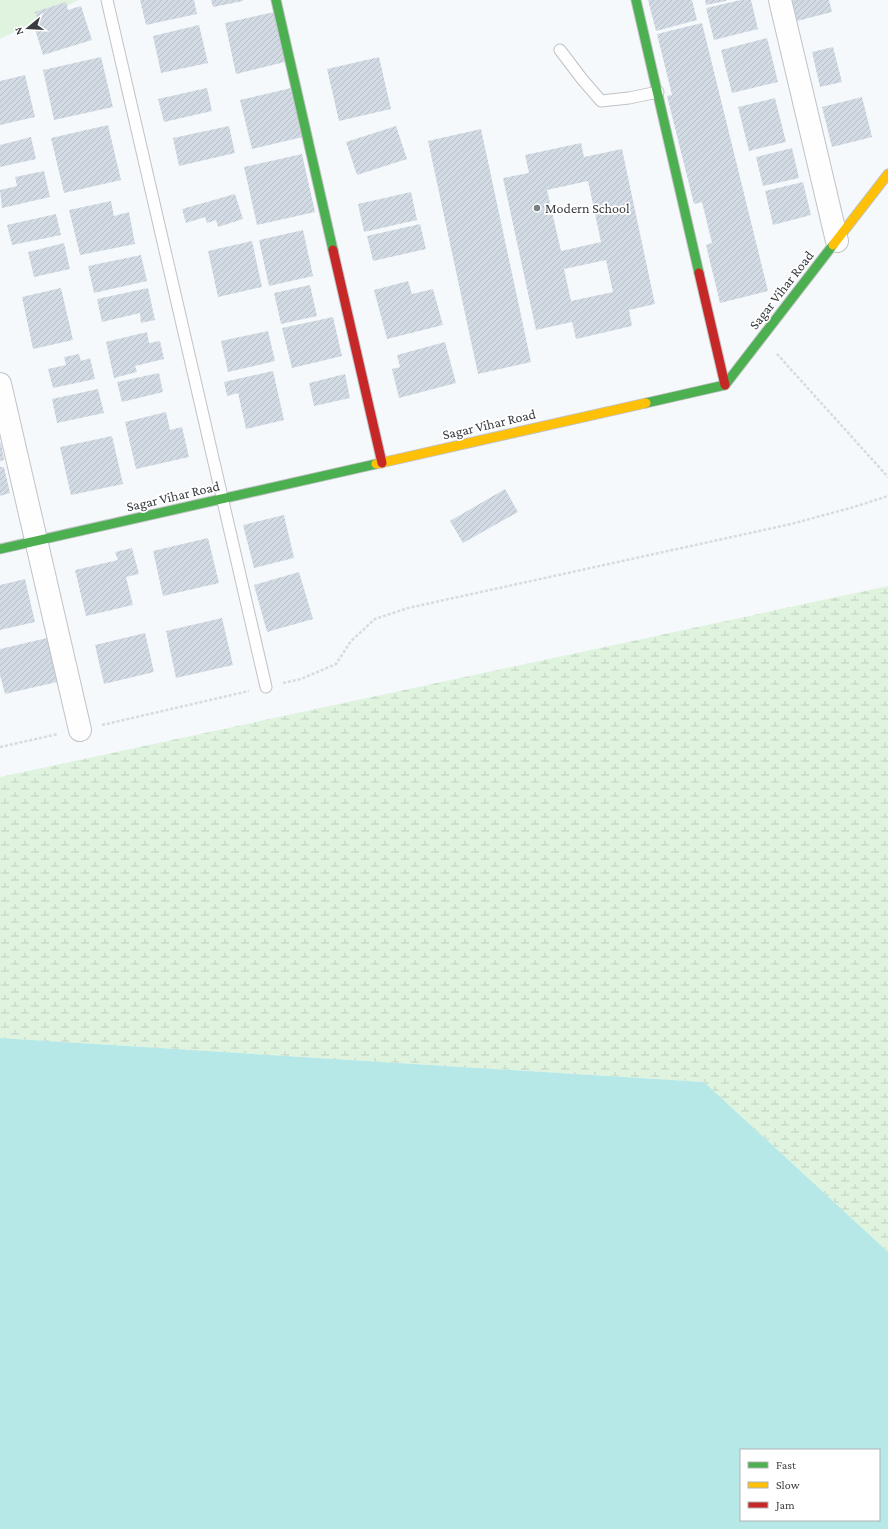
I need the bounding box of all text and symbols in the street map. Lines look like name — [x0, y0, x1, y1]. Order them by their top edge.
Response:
north arrow — [8, 8, 48, 48]
text: N — [11, 25, 25, 37]
place label: Modern School — [545, 200, 630, 216]
marker: Modern School — [532, 203, 542, 213]
street label: Sagar Vihar Road — [745, 247, 817, 332]
street label: Sagar Vihar Road — [441, 405, 538, 443]
street label: Sagar Vihar Road — [125, 477, 222, 515]
legend — [740, 1449, 880, 1521]
text: Fast — [776, 1458, 797, 1472]
text: Slow — [776, 1478, 800, 1492]
text: Jam — [775, 1498, 795, 1512]

